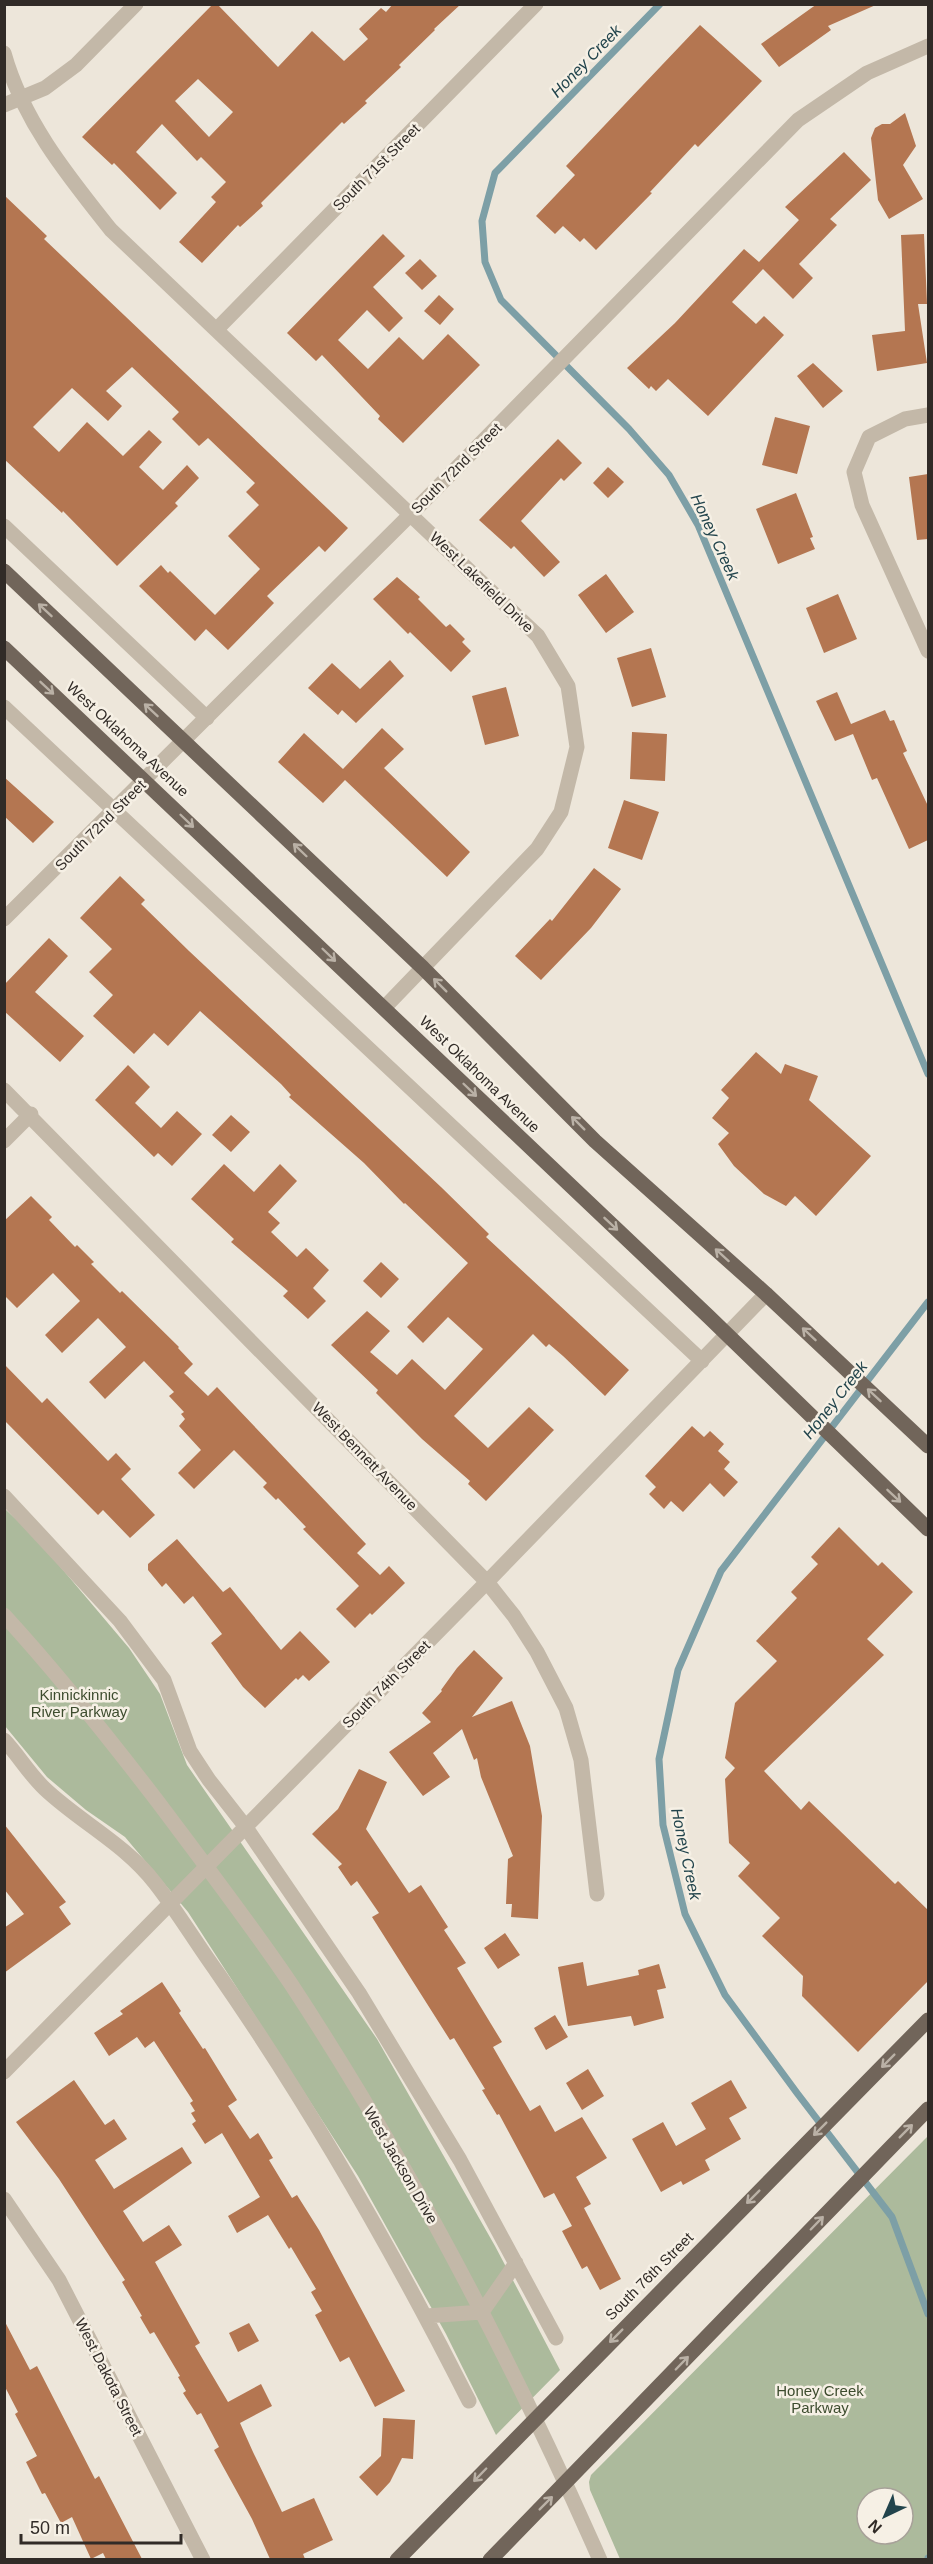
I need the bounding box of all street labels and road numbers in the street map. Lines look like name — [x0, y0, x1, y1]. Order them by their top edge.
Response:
street label: South 71st Street — [329, 119, 424, 214]
street label: South 72nd Street — [407, 419, 505, 517]
street label: West Lakefield Drive — [427, 528, 537, 636]
street label: West Oklahoma Avenue — [64, 678, 192, 800]
street label: South 72nd Street — [51, 776, 149, 874]
street label: West Oklahoma Avenue — [416, 1012, 544, 1136]
street label: West Bennett Avenue — [309, 1398, 421, 1514]
street label: South 74th Street — [339, 1636, 434, 1731]
street label: West Jackson Drive — [361, 2103, 441, 2227]
street label: South 76th Street — [602, 2228, 697, 2323]
street label: West Dakota Street — [72, 2315, 146, 2439]

